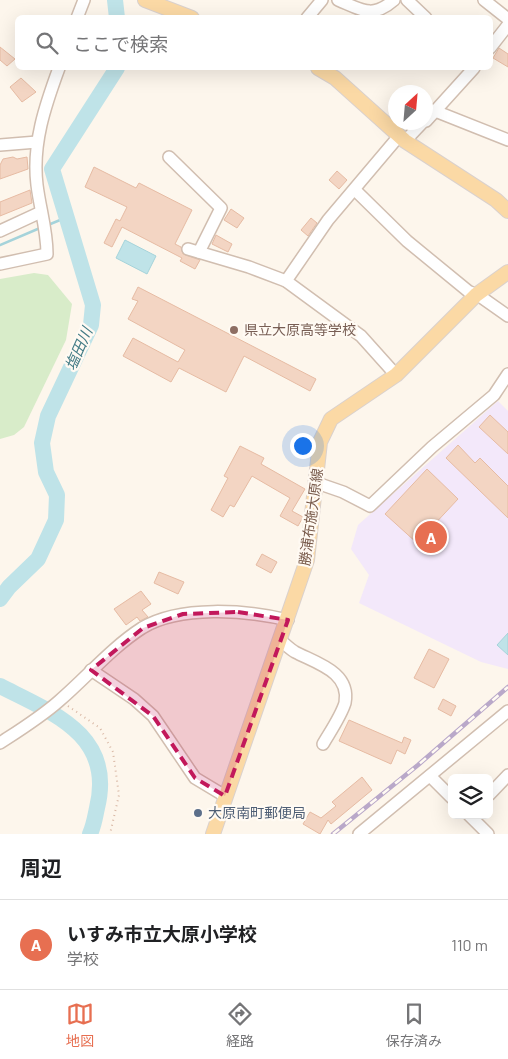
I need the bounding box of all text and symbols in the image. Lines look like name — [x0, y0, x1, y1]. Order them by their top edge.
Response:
search box — [15, 15, 493, 70]
icon: search — [33, 29, 61, 57]
text: ここで検索 — [73, 32, 168, 55]
north arrow — [388, 85, 433, 130]
place label: 県立大原高等学校 — [244, 321, 356, 338]
water label: 塩田川 — [61, 323, 96, 373]
marker: 県立大原高等学校 — [228, 324, 240, 336]
your location — [290, 433, 316, 459]
street label: 勝浦布施大原線 — [295, 467, 326, 567]
pin: A — [415, 518, 447, 556]
map controls — [448, 774, 493, 819]
button: layers — [448, 774, 493, 819]
place label: 大原南町郵便局 — [208, 804, 306, 821]
marker: 大原南町郵便局 — [192, 807, 204, 819]
text: 周辺 — [20, 855, 62, 880]
text: いすみ市立大原小学校 — [67, 922, 257, 945]
text: A — [31, 935, 41, 954]
text: 110 m — [451, 935, 488, 954]
text: 学校 — [67, 949, 99, 968]
tab: 地図 — [66, 1000, 94, 1050]
tab: 経路 — [226, 1000, 254, 1050]
tab: 保存済み — [386, 1000, 442, 1050]

